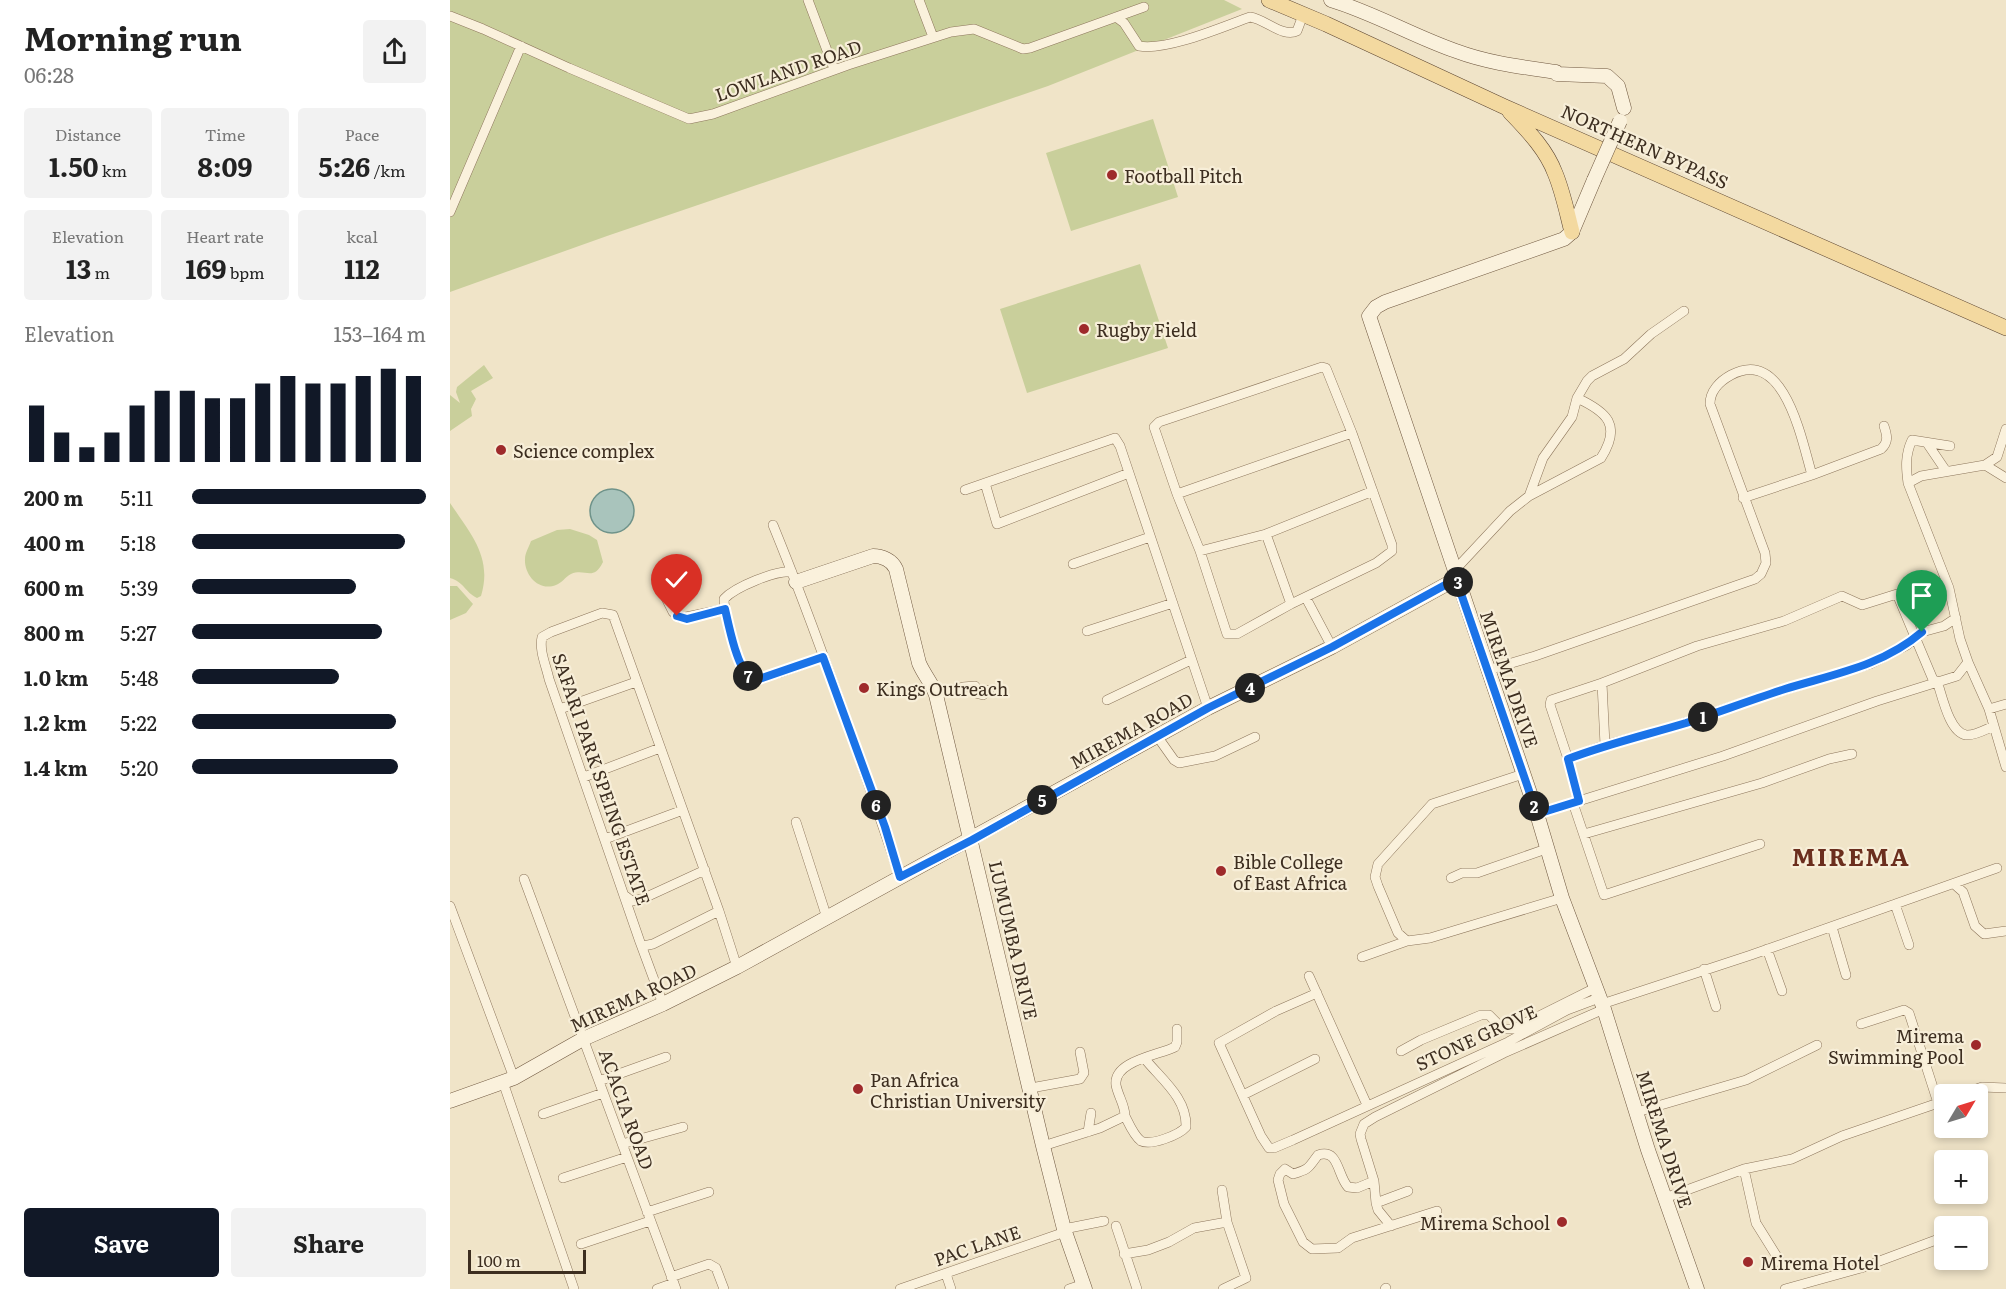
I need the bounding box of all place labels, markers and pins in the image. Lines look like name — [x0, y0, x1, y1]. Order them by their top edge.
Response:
place label: Football Pitch — [1124, 162, 1243, 189]
marker: Football Pitch — [1105, 168, 1119, 182]
place label: Rugby Field — [1096, 316, 1197, 343]
marker: Rugby Field — [1077, 322, 1091, 336]
place label: Science complex — [513, 437, 655, 464]
marker: Science complex — [494, 443, 508, 457]
pin — [651, 554, 702, 616]
pin: 3 — [1443, 567, 1473, 597]
pin — [1896, 570, 1947, 632]
pin: 7 — [733, 661, 763, 691]
pin: 4 — [1235, 673, 1265, 703]
place label: Kings Outreach — [876, 675, 1009, 702]
marker: Kings Outreach — [857, 681, 871, 695]
pin: 1 — [1688, 702, 1718, 732]
pin: 5 — [1027, 785, 1057, 815]
pin: 6 — [861, 790, 891, 820]
pin: 2 — [1519, 791, 1549, 821]
place label: Bible College of East Africa — [1233, 848, 1348, 896]
marker: Bible College of East Africa — [1214, 864, 1228, 878]
place label: Mirema Swimming Pool — [1828, 1022, 1964, 1070]
marker: Mirema Swimming Pool — [1969, 1038, 1983, 1052]
place label: Pan Africa Christian University — [870, 1066, 1046, 1114]
marker: Pan Africa Christian University — [851, 1082, 865, 1096]
place label: Mirema School — [1420, 1209, 1550, 1236]
marker: Mirema School — [1555, 1215, 1569, 1229]
place label: Mirema Hotel — [1760, 1249, 1880, 1276]
marker: Mirema Hotel — [1741, 1255, 1755, 1269]

